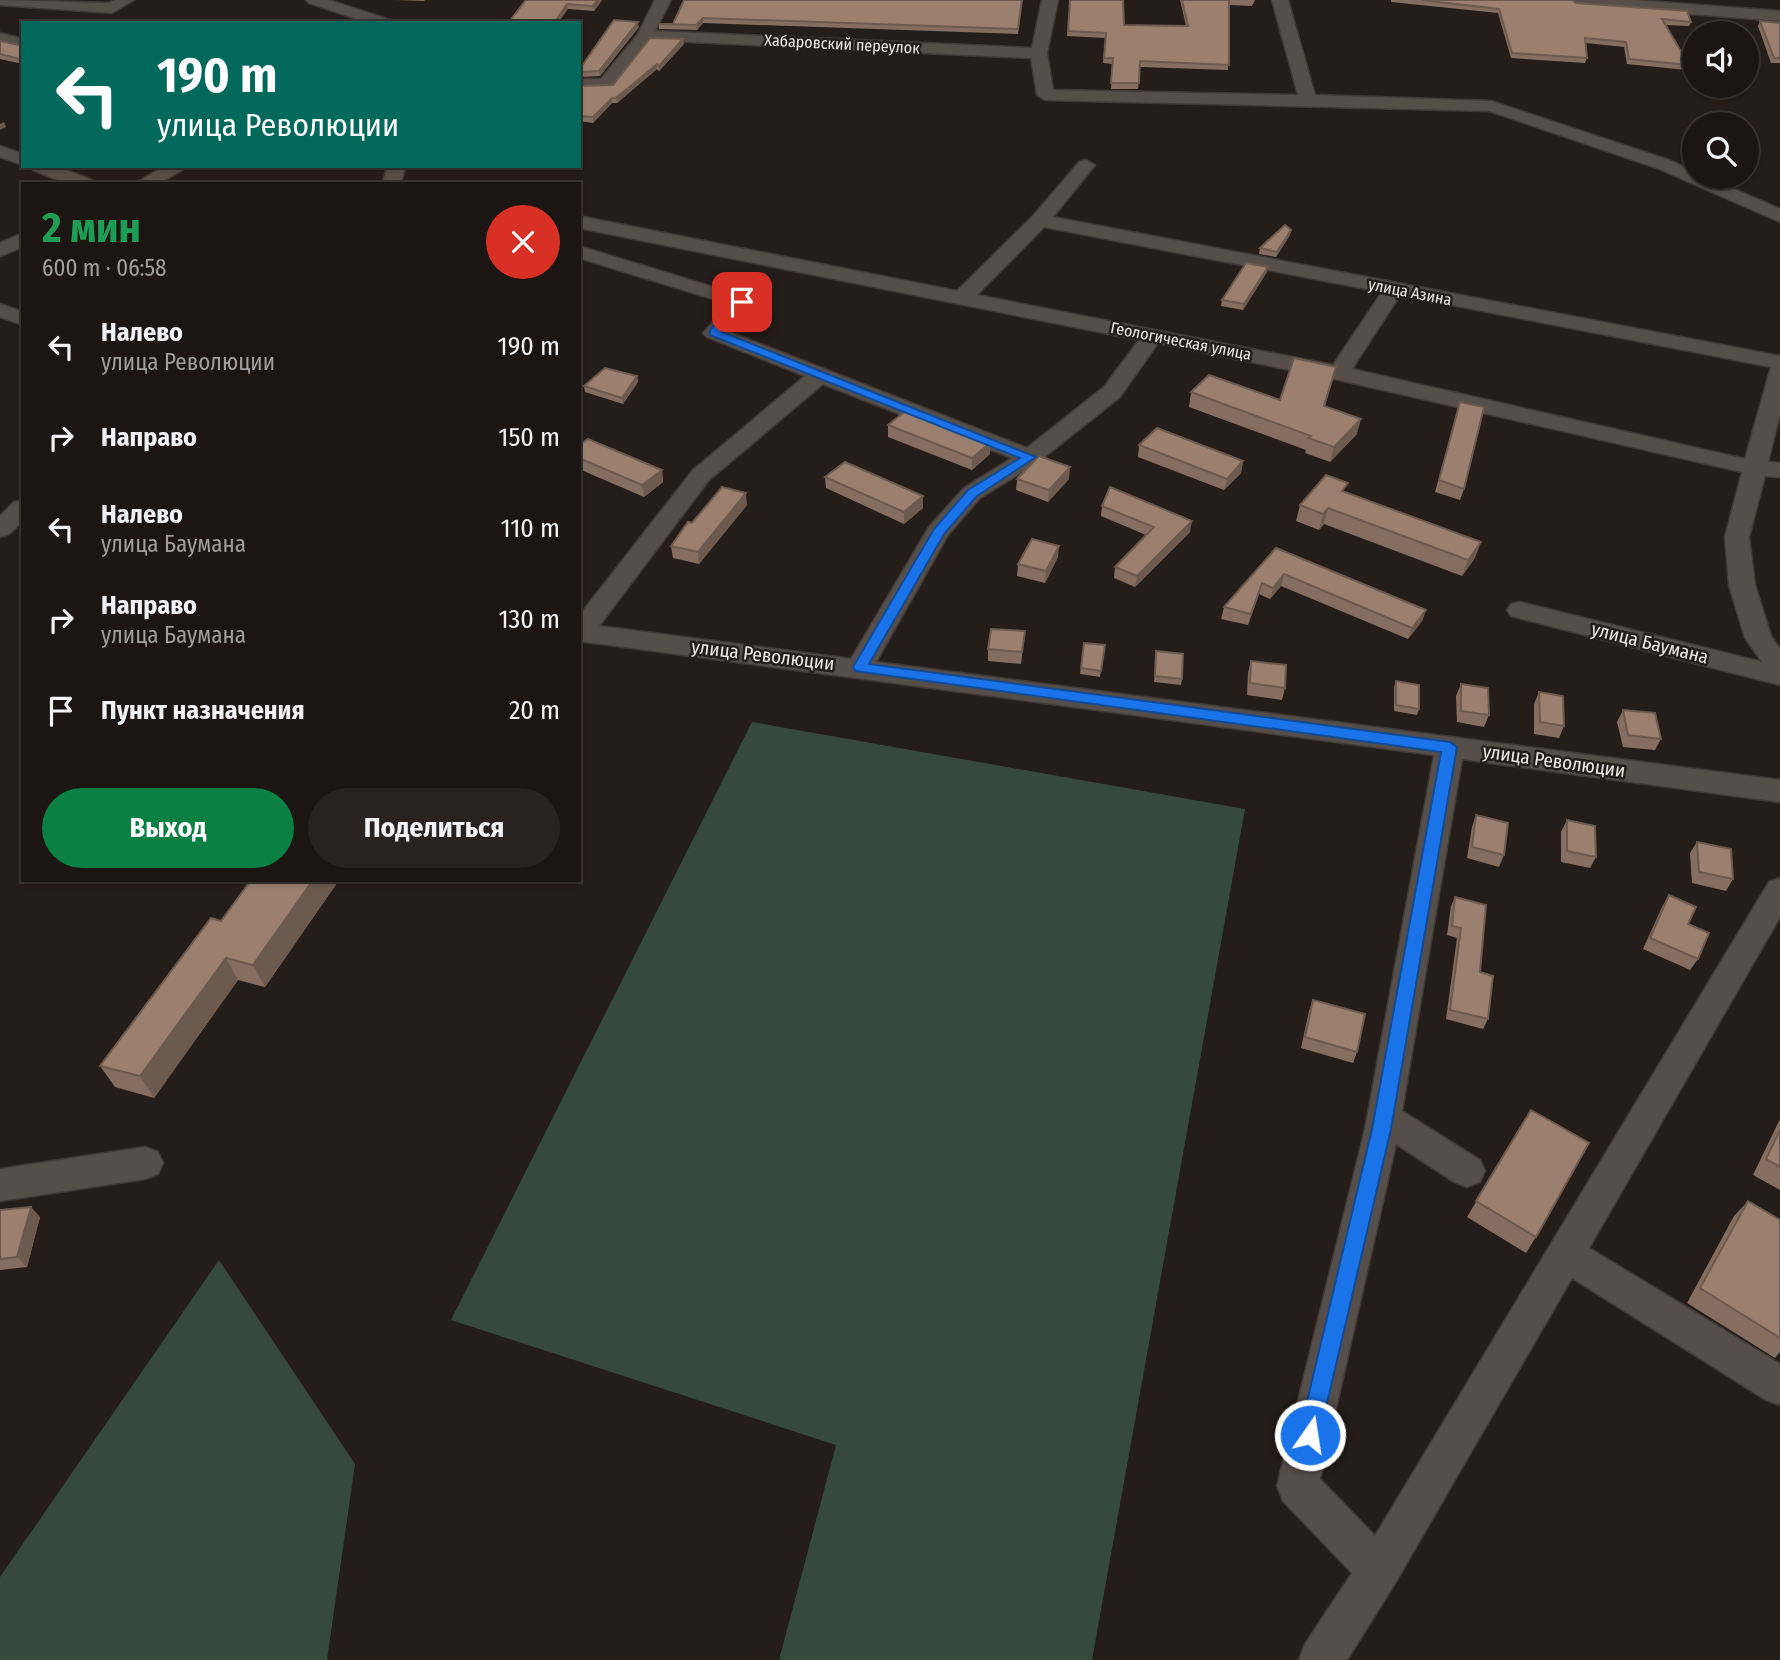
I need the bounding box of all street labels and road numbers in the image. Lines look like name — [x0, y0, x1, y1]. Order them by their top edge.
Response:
street label: Хабаровский переулок — [764, 30, 921, 58]
street label: улица Азина — [1367, 275, 1453, 309]
street label: Геологическая улица — [1109, 318, 1253, 364]
street label: улица Баумана — [1589, 617, 1711, 669]
street label: улица Революции — [690, 635, 836, 675]
street label: улица Революции — [1481, 740, 1627, 782]

